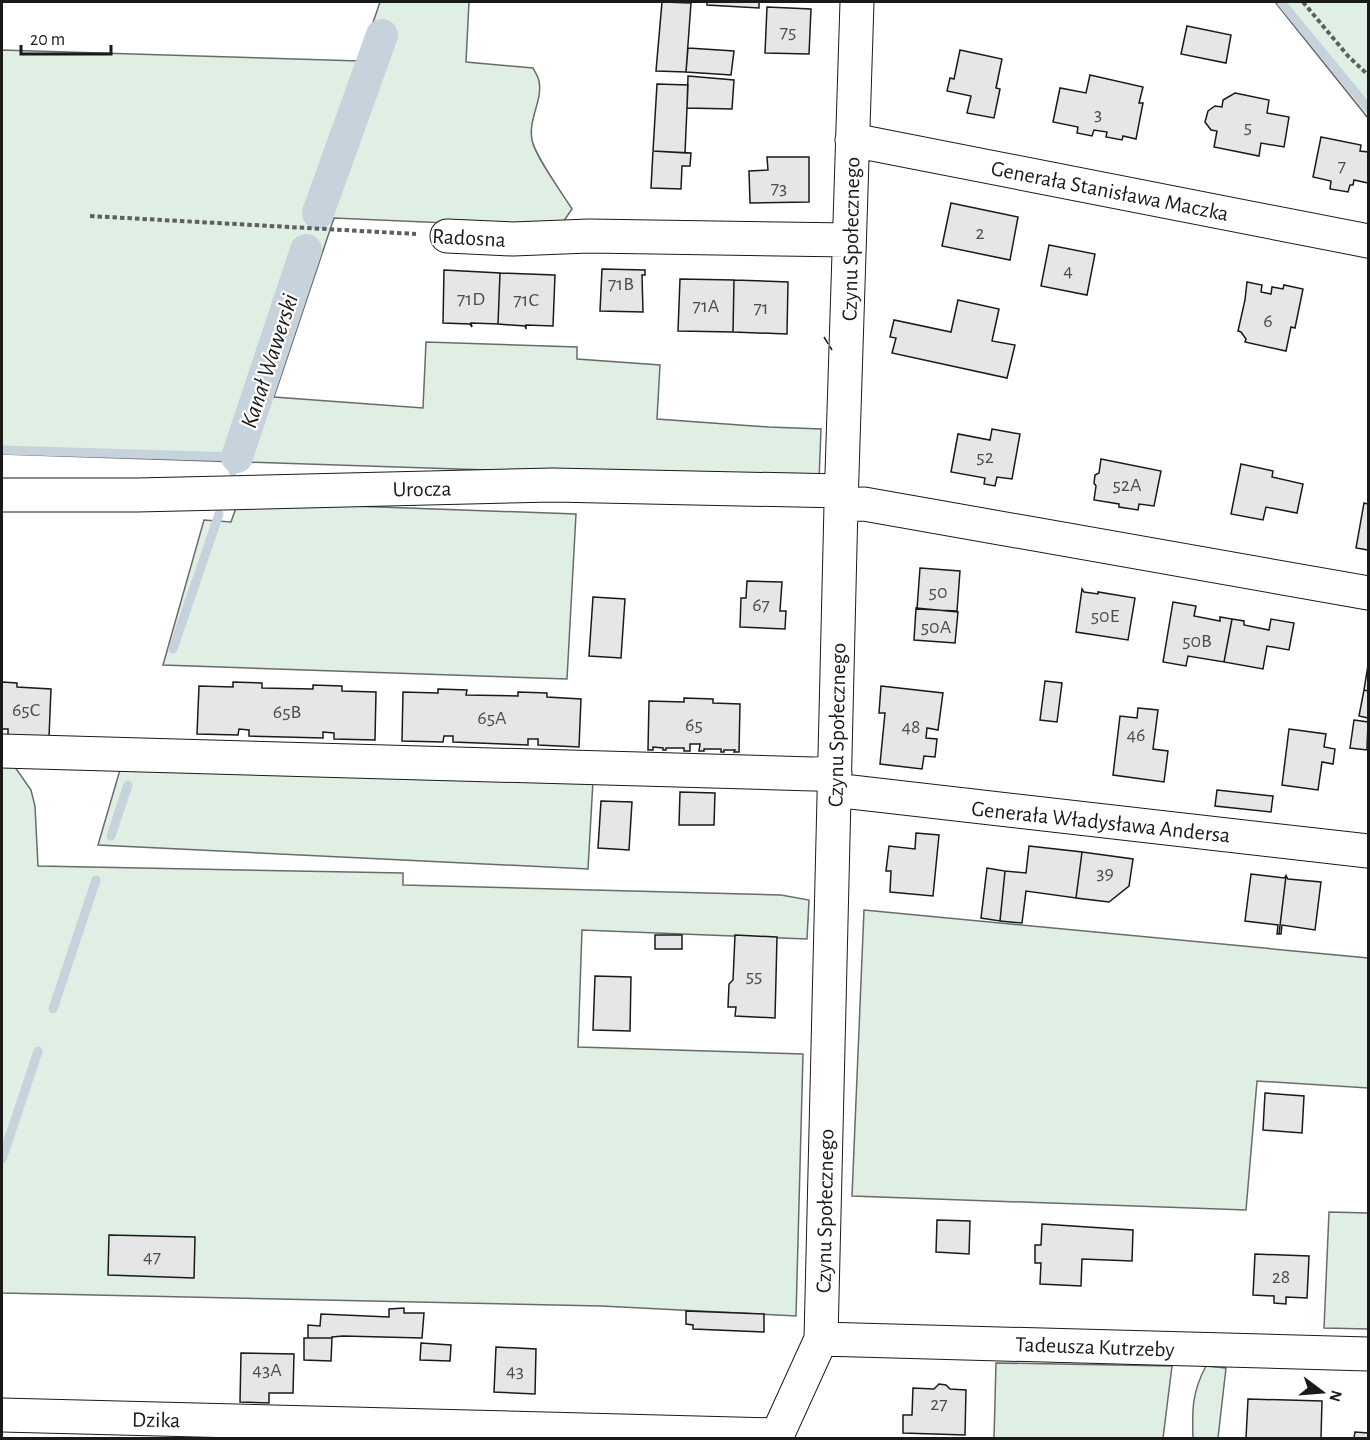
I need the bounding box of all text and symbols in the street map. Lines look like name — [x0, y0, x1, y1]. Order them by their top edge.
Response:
scale bar — [21, 18, 111, 56]
house number: 75 — [780, 22, 796, 42]
text: 20 m — [30, 31, 65, 49]
house number: 3 — [1094, 104, 1102, 124]
house number: 5 — [1244, 117, 1252, 137]
house number: 7 — [1338, 156, 1346, 176]
street label: Czynu Społecznego — [839, 157, 863, 321]
street label: Generała Stanisława Maczka — [989, 157, 1230, 225]
house number: 73 — [771, 178, 787, 198]
house number: 2 — [975, 223, 985, 243]
street label: Radosna — [432, 225, 506, 251]
house number: 4 — [1063, 261, 1073, 281]
house number: 71B — [608, 274, 634, 294]
house number: 71D — [457, 289, 485, 309]
house number: 71C — [513, 290, 539, 310]
water label: Kanał Wawerski — [237, 291, 303, 431]
house number: 71A — [693, 296, 720, 316]
house number: 71 — [753, 298, 769, 318]
house number: 6 — [1263, 311, 1273, 331]
house number: 52 — [976, 447, 994, 467]
house number: 52A — [1112, 475, 1142, 495]
street label: Urocza — [392, 477, 452, 501]
house number: 50 — [929, 582, 947, 602]
house number: 67 — [752, 595, 770, 615]
house number: 50E — [1091, 606, 1120, 626]
house number: 50A — [921, 617, 952, 637]
house number: 50B — [1182, 631, 1212, 651]
street label: Czynu Społecznego — [825, 643, 849, 807]
house number: 65C — [12, 700, 40, 720]
house number: 65B — [273, 702, 301, 722]
house number: 65A — [477, 708, 507, 728]
house number: 65 — [685, 715, 703, 735]
house number: 48 — [901, 717, 921, 737]
house number: 46 — [1126, 725, 1146, 745]
street label: Generała Władysława Andersa — [970, 797, 1231, 847]
house number: 39 — [1096, 863, 1114, 883]
house number: 55 — [746, 966, 762, 986]
street label: Czynu Społecznego — [813, 1129, 837, 1293]
house number: 47 — [143, 1247, 161, 1267]
house number: 28 — [1272, 1267, 1290, 1287]
street label: Tadeusza Kutrzeby — [1015, 1333, 1176, 1361]
house number: 43A — [252, 1360, 282, 1380]
house number: 43 — [506, 1361, 524, 1381]
north arrow — [1292, 1362, 1352, 1422]
text: N — [1326, 1388, 1345, 1403]
house number: 27 — [930, 1394, 948, 1414]
street label: Dzika — [132, 1409, 180, 1431]

